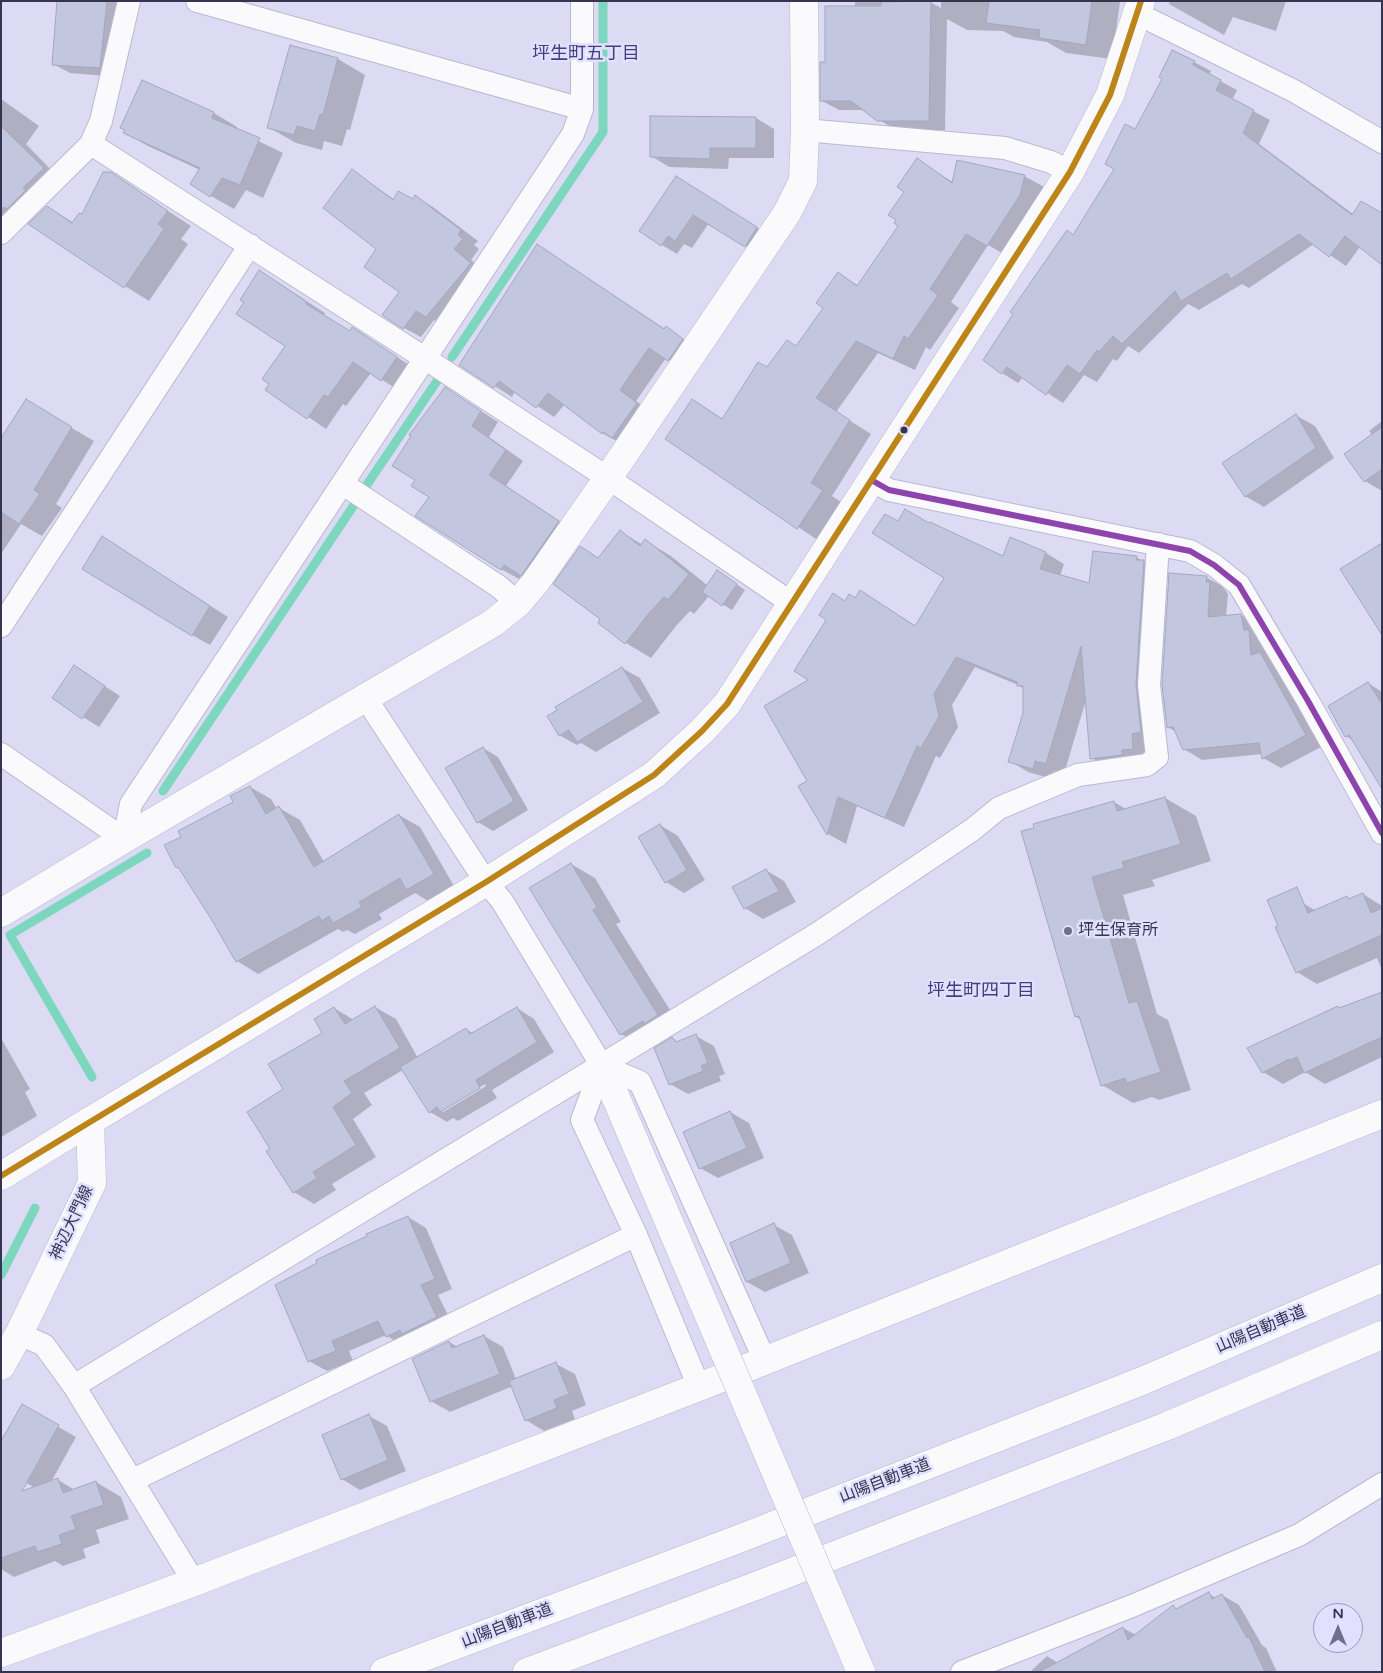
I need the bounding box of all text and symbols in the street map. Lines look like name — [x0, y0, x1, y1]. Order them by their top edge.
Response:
district label: 坪生町五丁目 — [532, 43, 640, 65]
unlabelled marker — [899, 425, 909, 435]
place label: 坪生保育所 — [1078, 921, 1158, 941]
marker: 坪生保育所 — [1062, 925, 1074, 937]
district label: 坪生町四丁目 — [927, 980, 1035, 1002]
street label: 神辺大門線 — [46, 1183, 98, 1263]
street label: 山陽自動車道 — [1213, 1302, 1309, 1358]
street label: 山陽自動車道 — [837, 1455, 933, 1507]
street label: 山陽自動車道 — [459, 1600, 555, 1652]
north arrow — [1313, 1603, 1363, 1653]
text: N — [1332, 1605, 1344, 1622]

